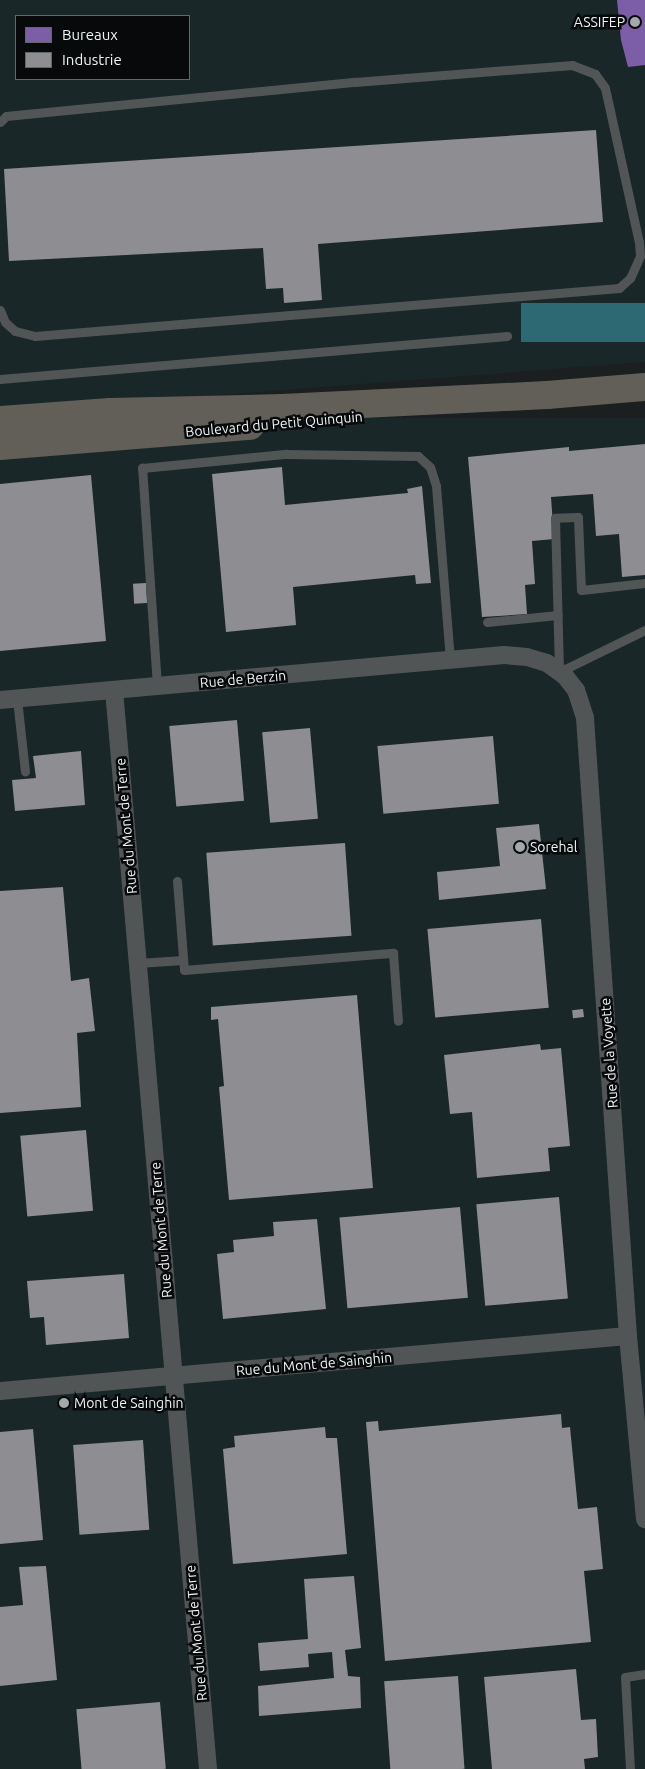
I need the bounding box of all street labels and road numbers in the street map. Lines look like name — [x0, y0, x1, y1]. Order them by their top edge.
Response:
street label: Boulevard du Petit Quinquin — [185, 408, 363, 440]
street label: Rue de Berzin — [199, 667, 287, 691]
street label: Rue du Mont de Terre — [112, 757, 140, 895]
street label: Rue de la Voyette — [597, 997, 621, 1109]
street label: Rue du Mont de Terre — [147, 1161, 175, 1299]
street label: Rue du Mont de Sainghin — [235, 1349, 393, 1379]
street label: Rue du Mont de Terre — [182, 1564, 210, 1702]

